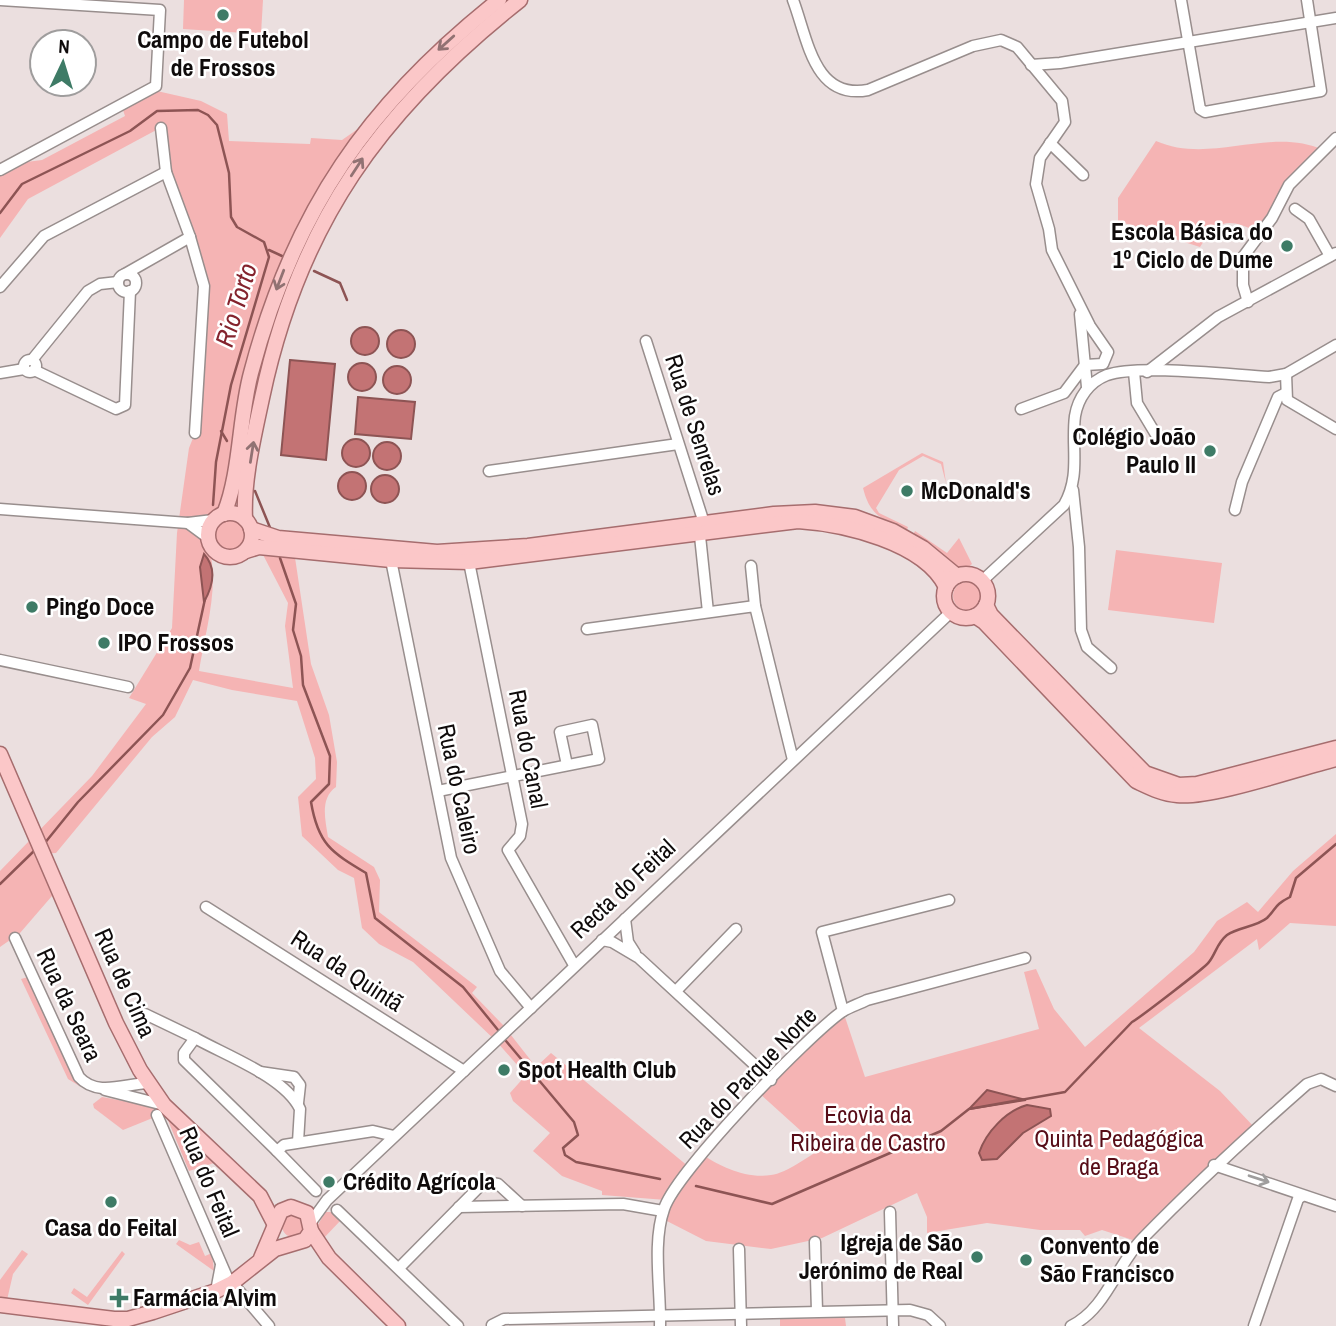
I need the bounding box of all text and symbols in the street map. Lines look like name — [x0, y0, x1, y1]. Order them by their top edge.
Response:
marker: Campo de Futebol de Frossos — [215, 7, 231, 23]
place label: Campo de Futebol de Frossos — [137, 23, 309, 83]
north arrow — [28, 28, 98, 98]
text: N — [58, 33, 71, 59]
one-way arrow — [438, 35, 455, 52]
one-way arrow — [350, 157, 364, 177]
place label: Escola Básica do 1º Ciclo de Dume — [1111, 215, 1273, 275]
marker: Escola Básica do 1º Ciclo de Dume — [1279, 238, 1295, 254]
water label: Rio Torto — [206, 259, 265, 351]
one-way arrow — [273, 269, 286, 291]
street label: Rua de Senrelas — [658, 350, 734, 499]
place label: Colégio João Paulo II — [1072, 420, 1196, 480]
one-way arrow — [246, 441, 259, 463]
marker: Colégio João Paulo II — [1202, 443, 1218, 459]
place label: McDonald's — [921, 474, 1031, 506]
marker: McDonald's — [899, 483, 915, 499]
place label: Pingo Doce — [46, 590, 154, 622]
marker: Pingo Doce — [24, 599, 40, 615]
place label: IPO Frossos — [118, 626, 234, 658]
marker: IPO Frossos — [96, 635, 112, 651]
street label: Rua do Canal — [502, 687, 556, 811]
street label: Rua do Caleiro — [431, 721, 489, 857]
street label: Recta do Feital — [563, 831, 682, 945]
street label: Rua da Quintã — [285, 922, 410, 1018]
street label: Rua de Cima — [88, 923, 164, 1042]
street label: Rua da Seara — [30, 943, 110, 1066]
street label: Rua do Parque Norte — [671, 999, 823, 1155]
place label: Spot Health Club — [518, 1053, 677, 1085]
marker: Spot Health Club — [496, 1062, 512, 1078]
park label: Ecovia da Ribeira de Castro — [790, 1098, 946, 1158]
street label: Rua do Feital — [172, 1121, 248, 1242]
park label: Quinta Pedagógica de Braga — [1034, 1122, 1204, 1182]
place label: Crédito Agrícola — [343, 1165, 495, 1197]
marker: Crédito Agrícola — [321, 1174, 337, 1190]
one-way arrow — [1247, 1174, 1269, 1187]
marker: Casa do Feital — [103, 1194, 119, 1210]
place label: Casa do Feital — [45, 1211, 177, 1243]
place label: Igreja de São Jerónimo de Real — [799, 1226, 963, 1286]
place label: Convento de São Francisco — [1040, 1229, 1175, 1289]
marker: Igreja de São Jerónimo de Real — [969, 1249, 985, 1265]
marker: Convento de São Francisco — [1018, 1252, 1034, 1268]
place label: Farmácia Alvim — [133, 1281, 277, 1313]
marker: Farmácia Alvim — [111, 1290, 127, 1306]

